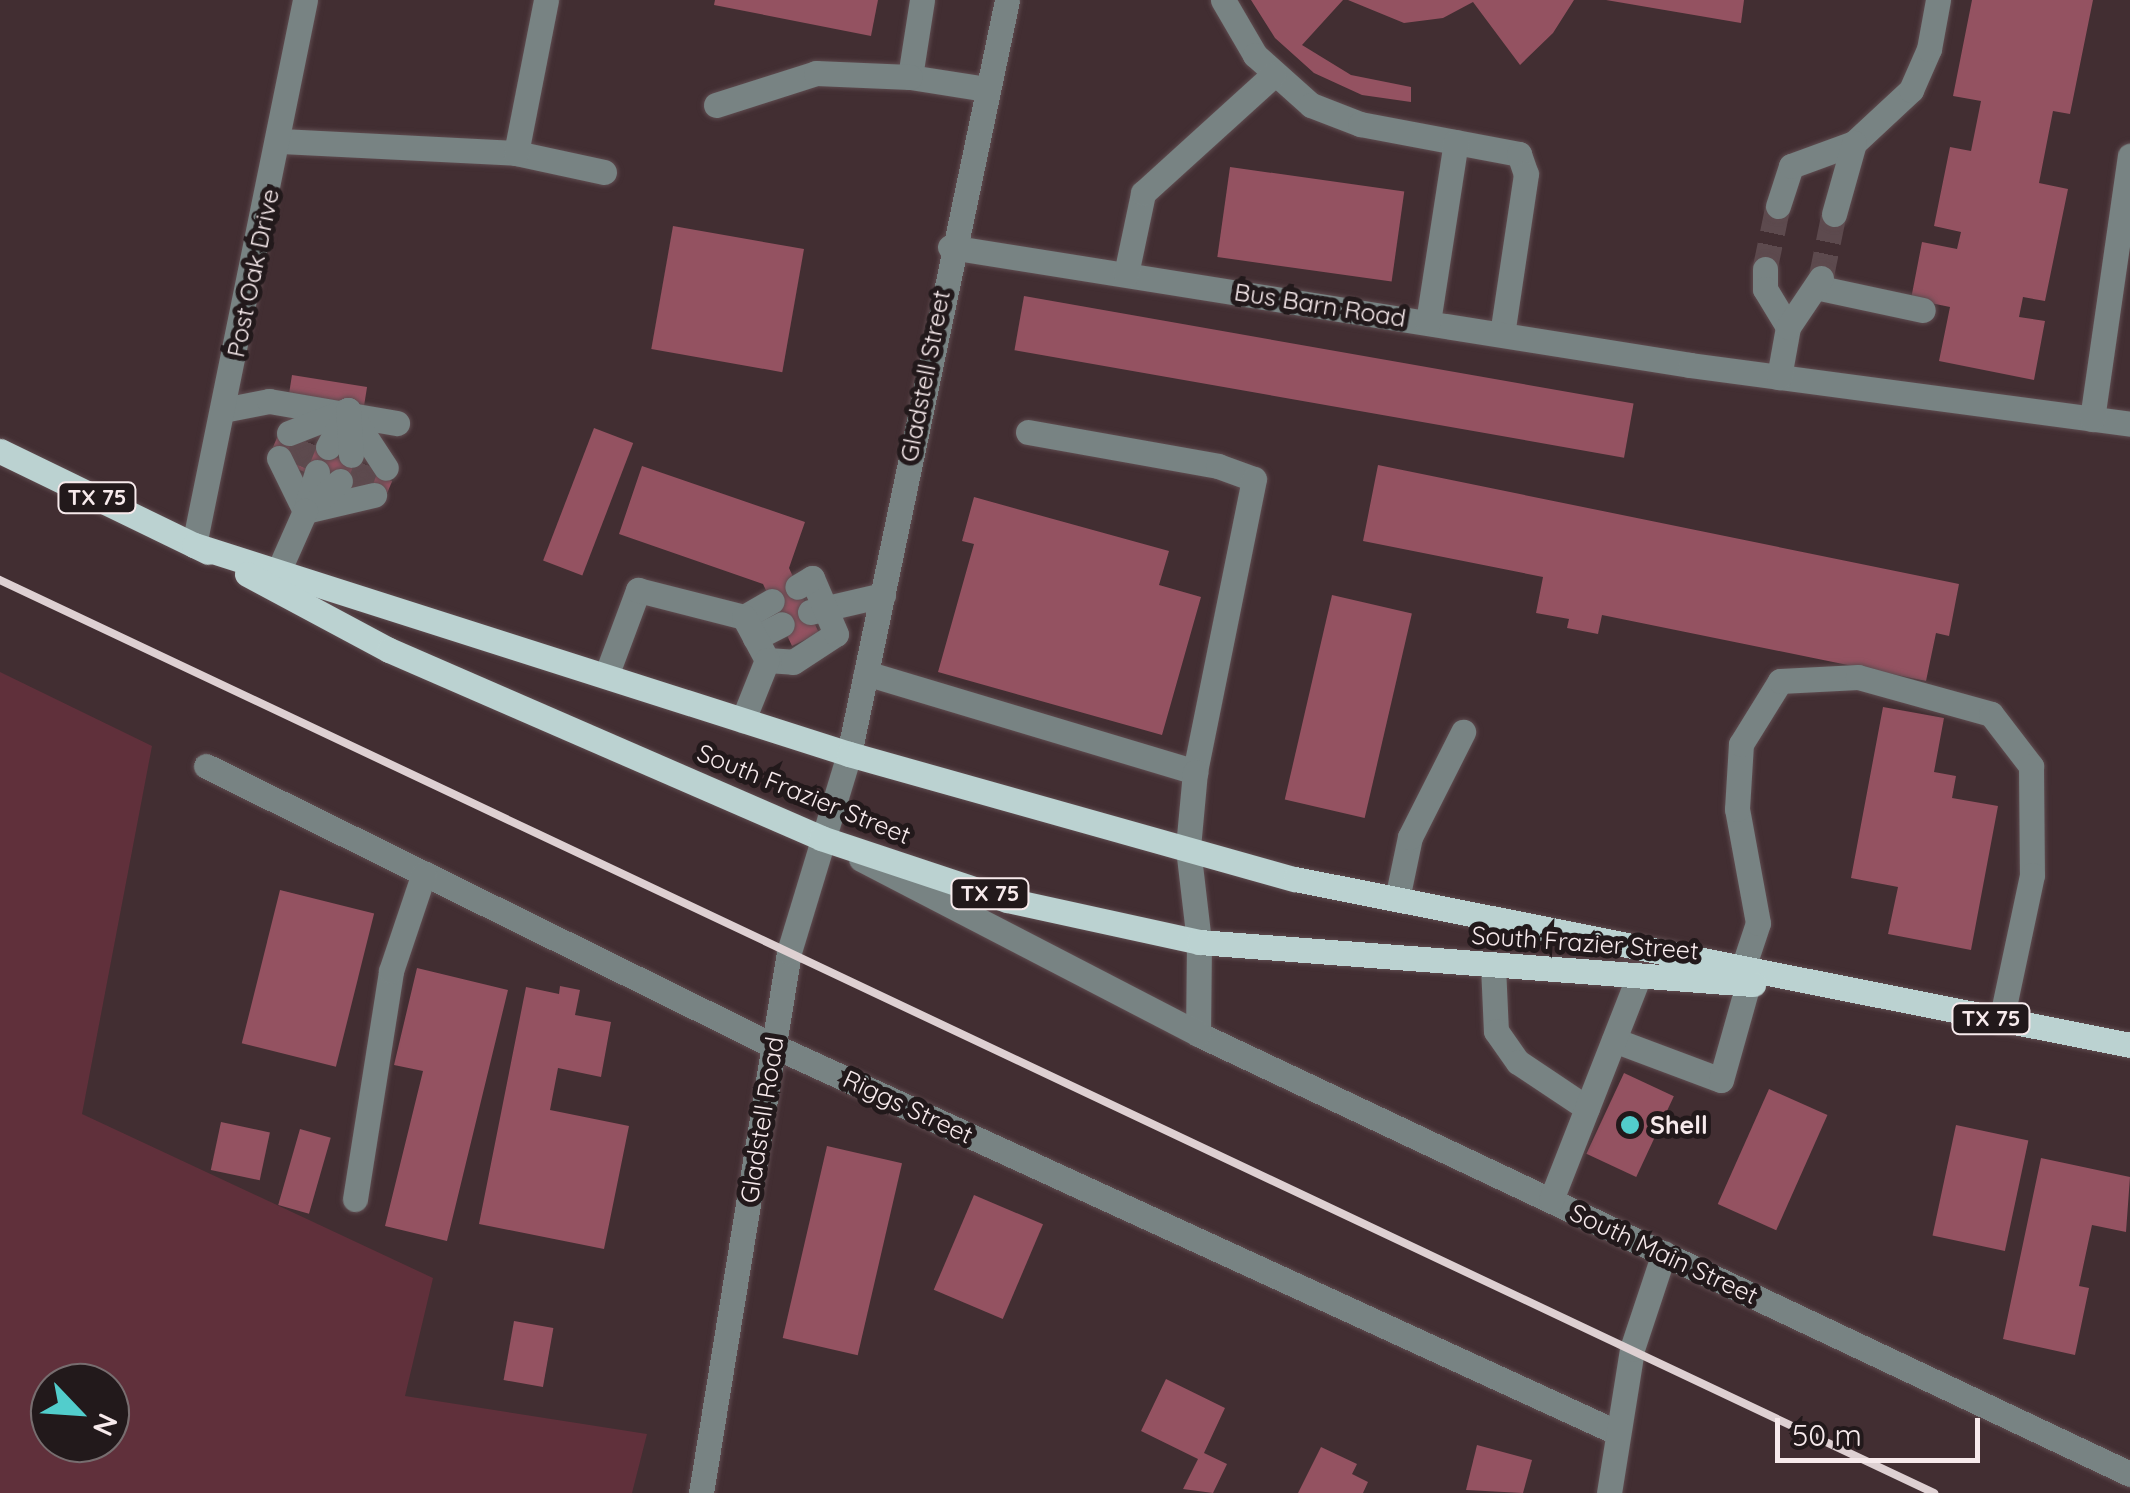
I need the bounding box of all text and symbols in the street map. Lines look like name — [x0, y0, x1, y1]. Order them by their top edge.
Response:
street label: Post Oak Drive — [221, 186, 285, 360]
street label: Bus Barn Road — [1232, 277, 1408, 333]
street label: Gladstell Street — [894, 288, 956, 464]
road number: TX 75 — [57, 481, 137, 515]
street label: South Frazier Street — [693, 737, 915, 851]
road number: TX 75 — [950, 877, 1030, 911]
street label: South Frazier Street — [1470, 920, 1700, 966]
road number: TX 75 — [1951, 1002, 2031, 1036]
street label: Gladstell Road — [734, 1035, 790, 1205]
street label: Riggs Street — [838, 1064, 978, 1150]
place label: Shell — [1650, 1110, 1708, 1140]
marker: Shell — [1619, 1114, 1641, 1136]
street label: South Main Street — [1565, 1197, 1763, 1311]
north arrow — [30, 1363, 130, 1463]
scale bar — [1780, 1398, 1985, 1460]
text: N — [86, 1408, 126, 1442]
text: 50 m — [1792, 1416, 1862, 1454]

